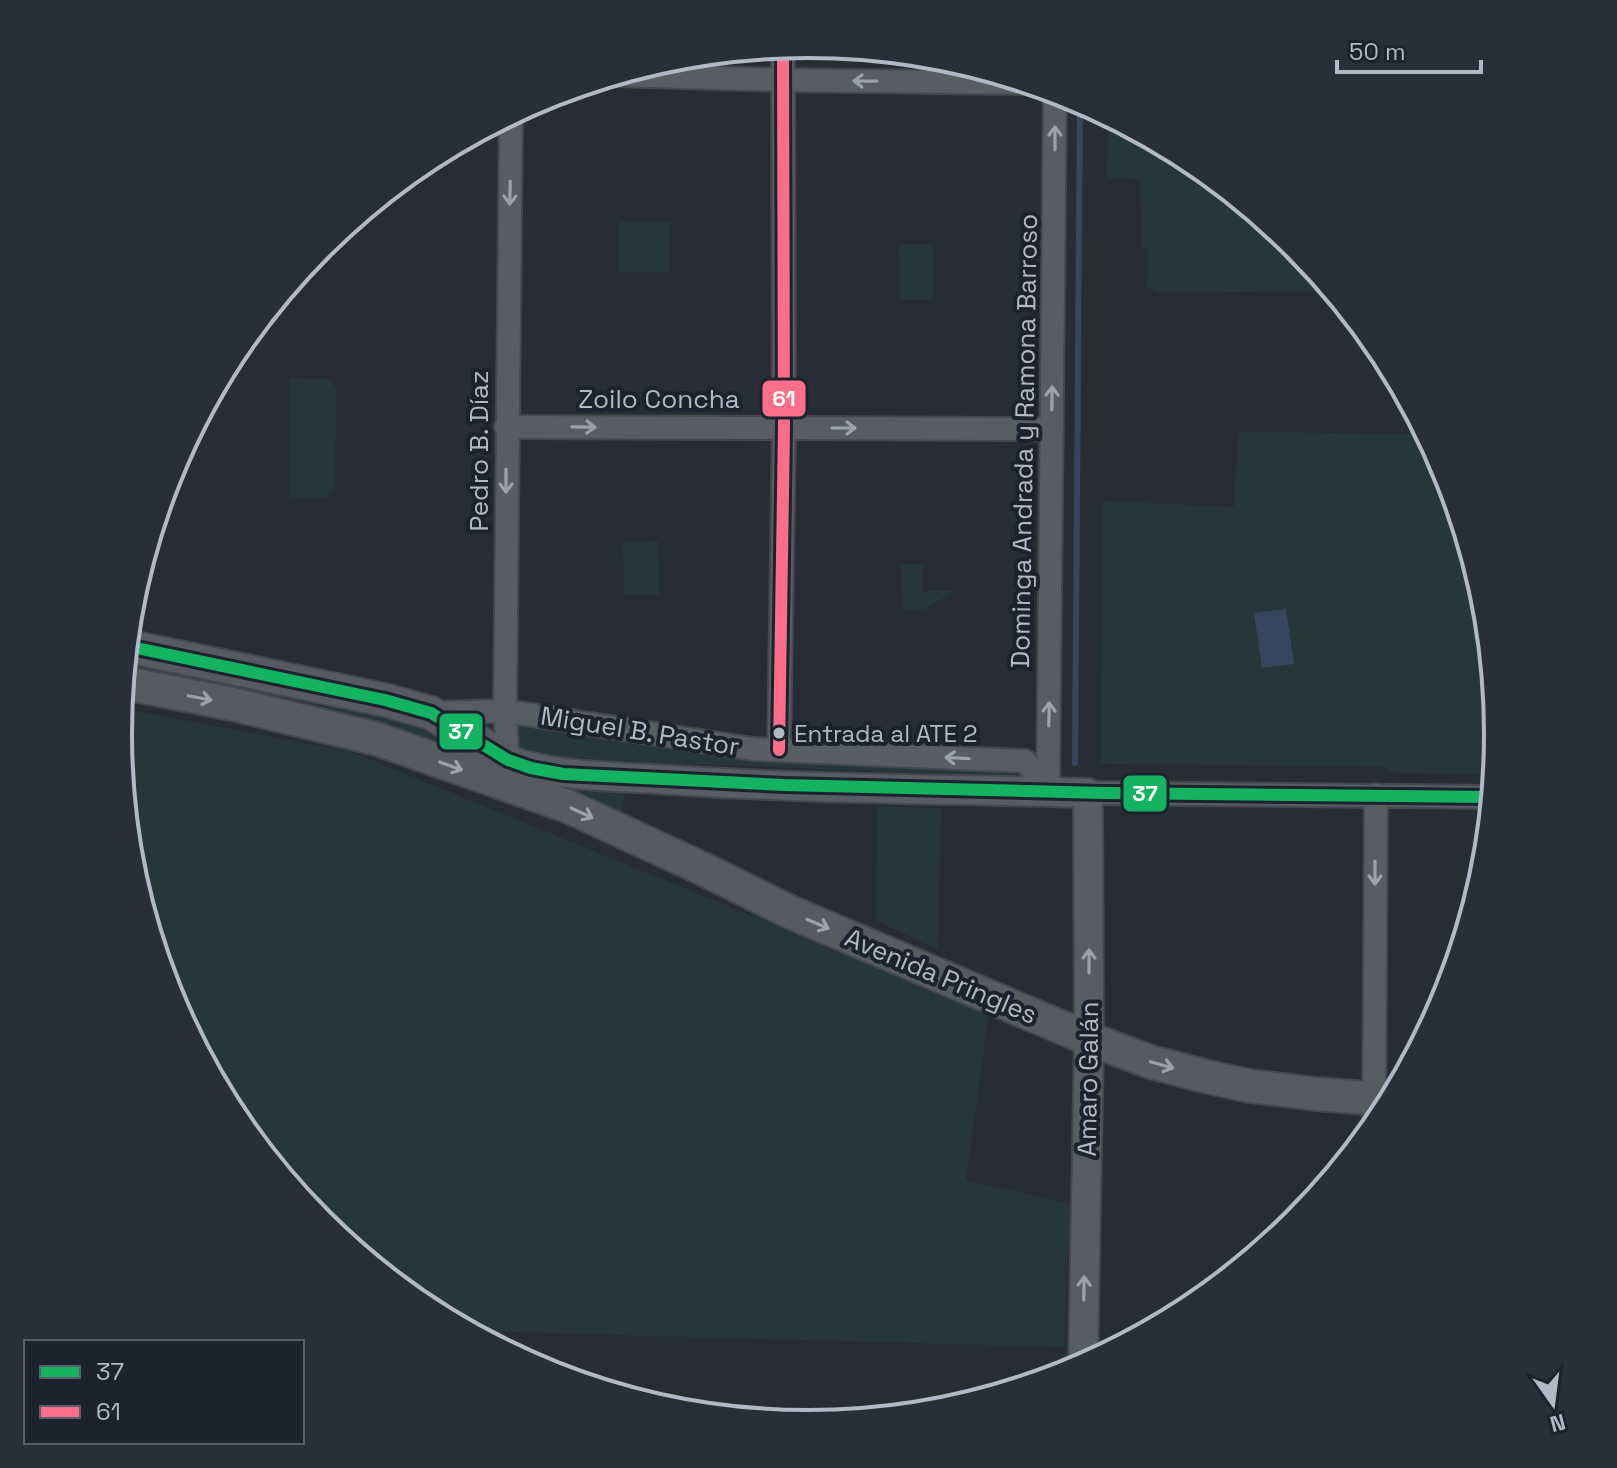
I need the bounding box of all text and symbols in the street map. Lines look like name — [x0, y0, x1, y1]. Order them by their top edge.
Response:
scale bar — [1337, 24, 1481, 74]
text: 50 m — [1349, 36, 1406, 67]
one-way arrow — [852, 73, 879, 89]
one-way arrow — [1047, 125, 1063, 152]
one-way arrow — [502, 179, 517, 206]
street label: Dominga Andrada y Ramona Barroso — [1003, 214, 1045, 668]
street label: Pedro B. Díaz — [462, 370, 496, 532]
line badge: 61 — [761, 379, 807, 418]
street label: Zoilo Concha — [578, 382, 740, 416]
text: 61 — [772, 384, 796, 412]
one-way arrow — [1044, 385, 1060, 412]
one-way arrow — [570, 419, 597, 435]
one-way arrow — [830, 420, 857, 436]
one-way arrow — [499, 467, 514, 494]
one-way arrow — [187, 691, 212, 706]
street label: Miguel B. Pastor — [538, 699, 742, 763]
one-way arrow — [1041, 701, 1057, 728]
line badge: 37 — [438, 712, 484, 751]
text: 37 — [448, 717, 474, 745]
place label: Entrada al ATE 2 — [794, 718, 978, 749]
marker: Entrada al ATE 2 — [771, 725, 787, 741]
one-way arrow — [944, 751, 971, 766]
one-way arrow — [438, 760, 462, 774]
line badge: 37 — [1122, 774, 1168, 813]
text: 37 — [1132, 779, 1158, 807]
one-way arrow — [570, 807, 594, 822]
one-way arrow — [1368, 859, 1383, 886]
one-way arrow — [805, 917, 830, 932]
street label: Avenida Pringles — [840, 920, 1042, 1032]
one-way arrow — [1081, 948, 1097, 975]
street label: Amaro Galán — [1070, 1001, 1106, 1157]
one-way arrow — [1149, 1058, 1175, 1073]
one-way arrow — [1077, 1275, 1092, 1302]
legend — [24, 1340, 304, 1444]
text: 37 — [96, 1356, 124, 1387]
north arrow — [1513, 1364, 1593, 1444]
text: 61 — [96, 1396, 121, 1427]
text: N — [1547, 1408, 1568, 1439]

